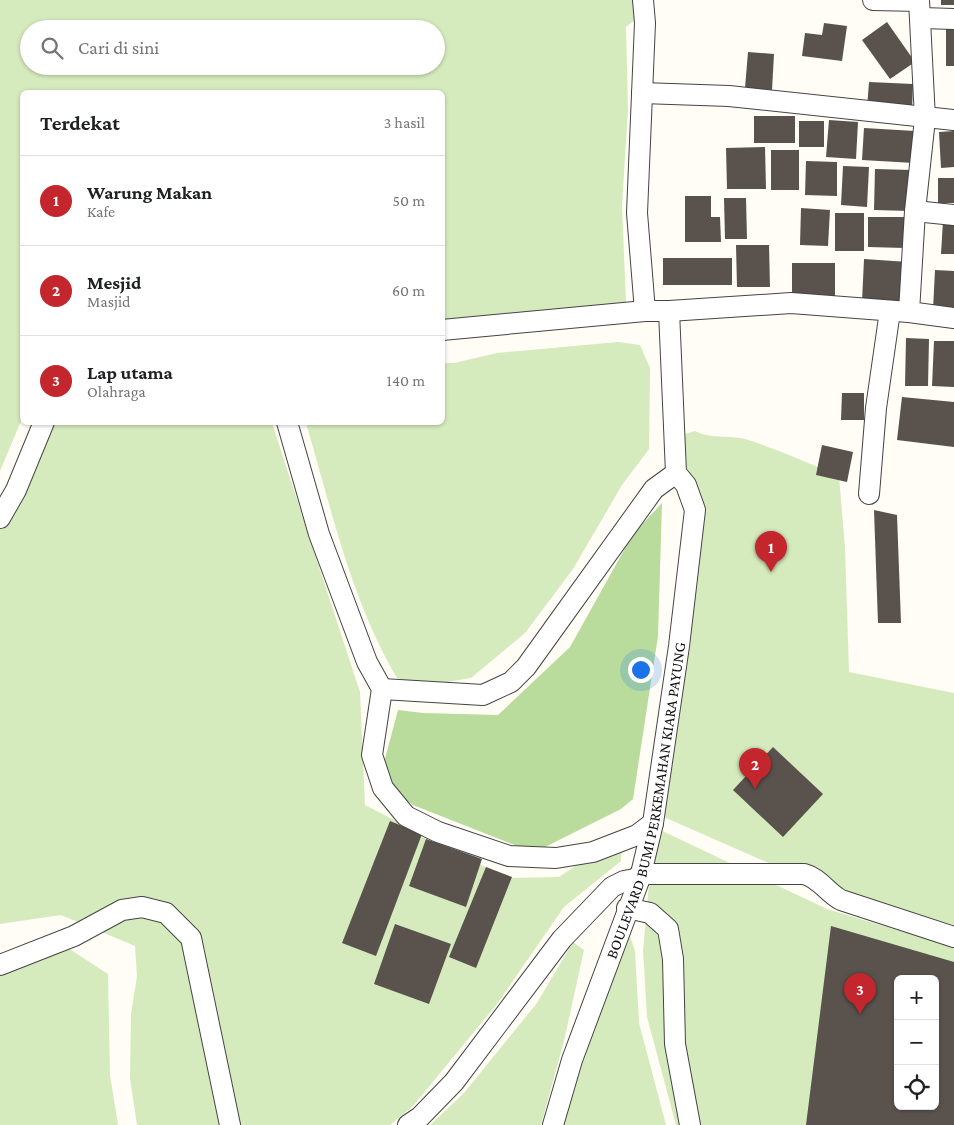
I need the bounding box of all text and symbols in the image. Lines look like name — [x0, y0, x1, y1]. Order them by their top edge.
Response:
search box — [20, 20, 445, 75]
icon: search — [38, 34, 66, 62]
text: Cari di sini — [78, 37, 159, 58]
text: Terdekat — [40, 111, 120, 135]
text: 3 hasil — [384, 114, 425, 131]
text: Warung Makan — [87, 182, 212, 203]
text: 1 — [53, 192, 59, 209]
text: 50 m — [393, 192, 425, 209]
text: Kafe — [87, 203, 115, 220]
text: Mesjid — [87, 272, 141, 293]
text: 2 — [52, 282, 60, 299]
text: 60 m — [392, 282, 425, 299]
text: Masjid — [87, 293, 131, 310]
text: Lap utama — [87, 362, 173, 383]
text: 3 — [52, 372, 60, 389]
text: 140 m — [387, 372, 425, 389]
text: Olahraga — [87, 383, 146, 400]
pin: 1 — [755, 531, 787, 572]
street label: BOULEVARD BUMI PERKEMAHAN KIARA PAYUNG — [603, 641, 688, 961]
your location — [628, 657, 654, 683]
pin: 2 — [739, 748, 771, 789]
pin: 3 — [844, 973, 876, 1014]
map controls — [894, 975, 939, 1110]
button: + — [894, 975, 939, 1020]
button: − — [894, 1020, 939, 1065]
button: locate — [894, 1065, 939, 1110]

